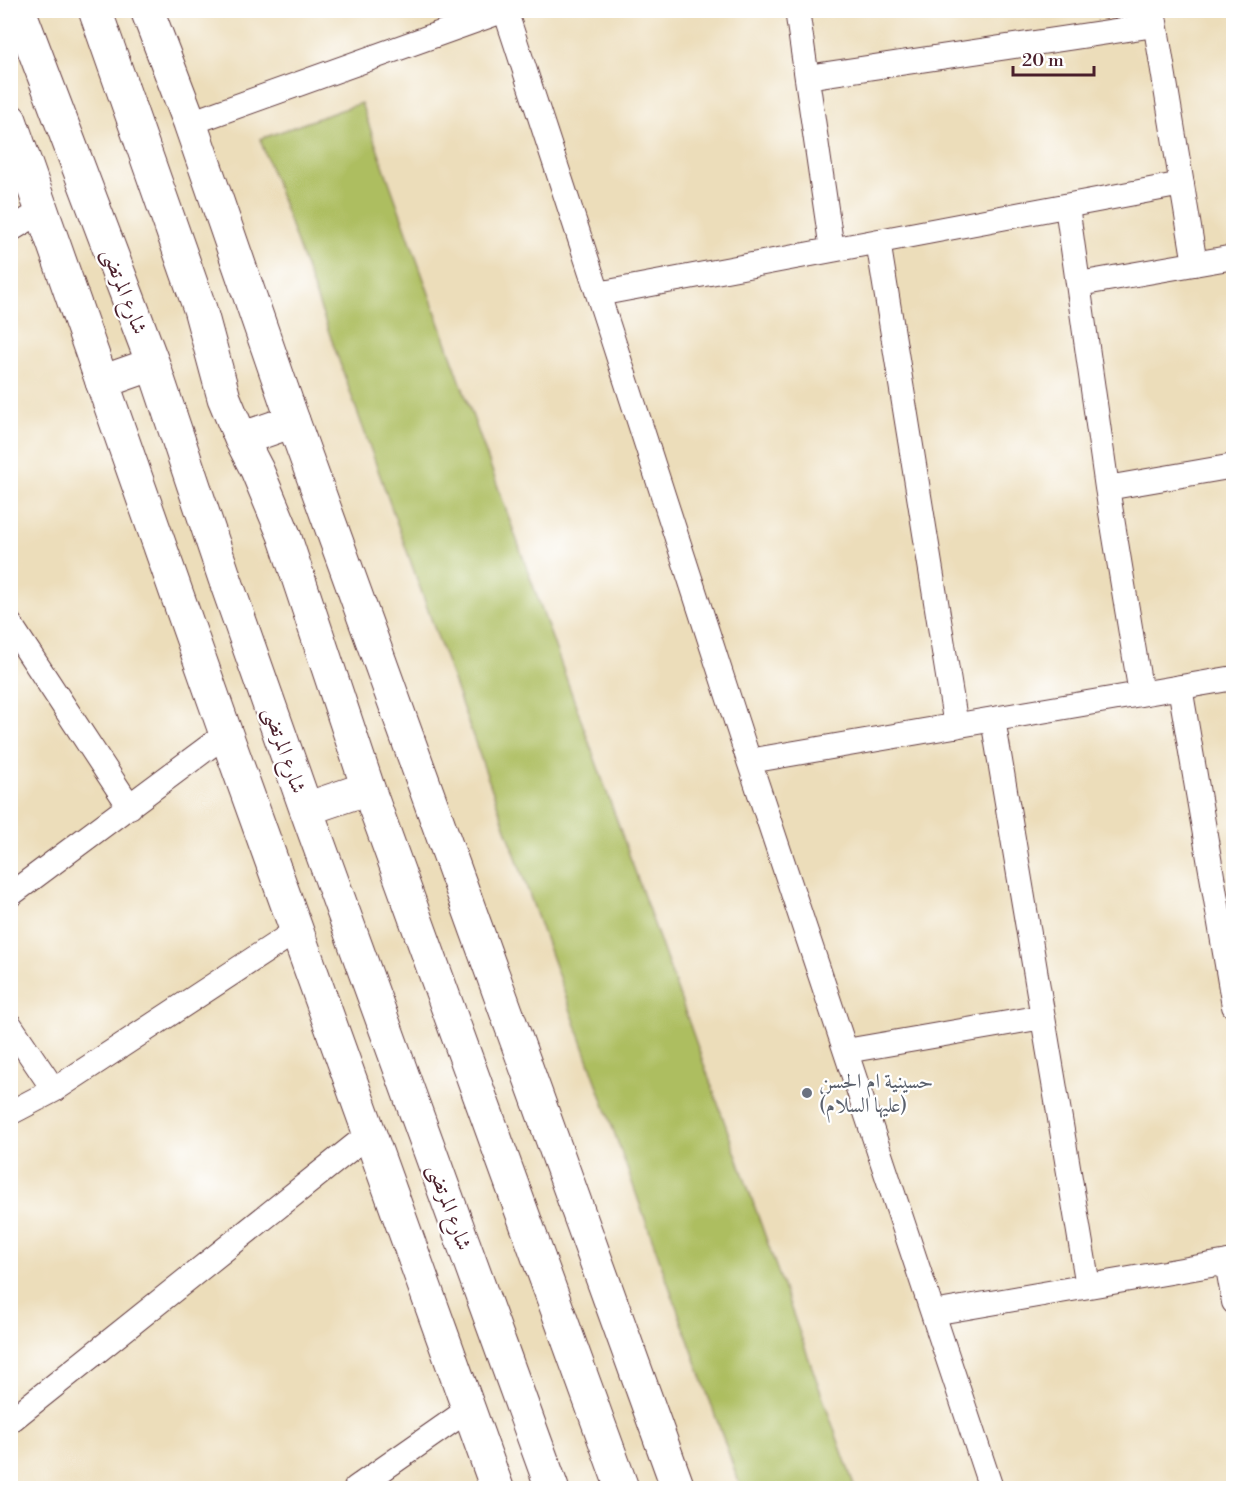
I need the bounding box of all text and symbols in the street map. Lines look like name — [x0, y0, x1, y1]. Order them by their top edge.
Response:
scale bar — [1013, 39, 1094, 77]
text: 20 m — [1022, 49, 1064, 72]
street label: شارع المرتضى — [92, 245, 152, 339]
street label: شارع المرتضى — [253, 704, 311, 798]
place label: حسينية ام الحسن (عليها السلام) — [819, 1069, 933, 1123]
marker: حسينية ام الحسن (عليها السلام) — [800, 1086, 814, 1100]
street label: شارع المرتضى — [418, 1161, 477, 1255]

